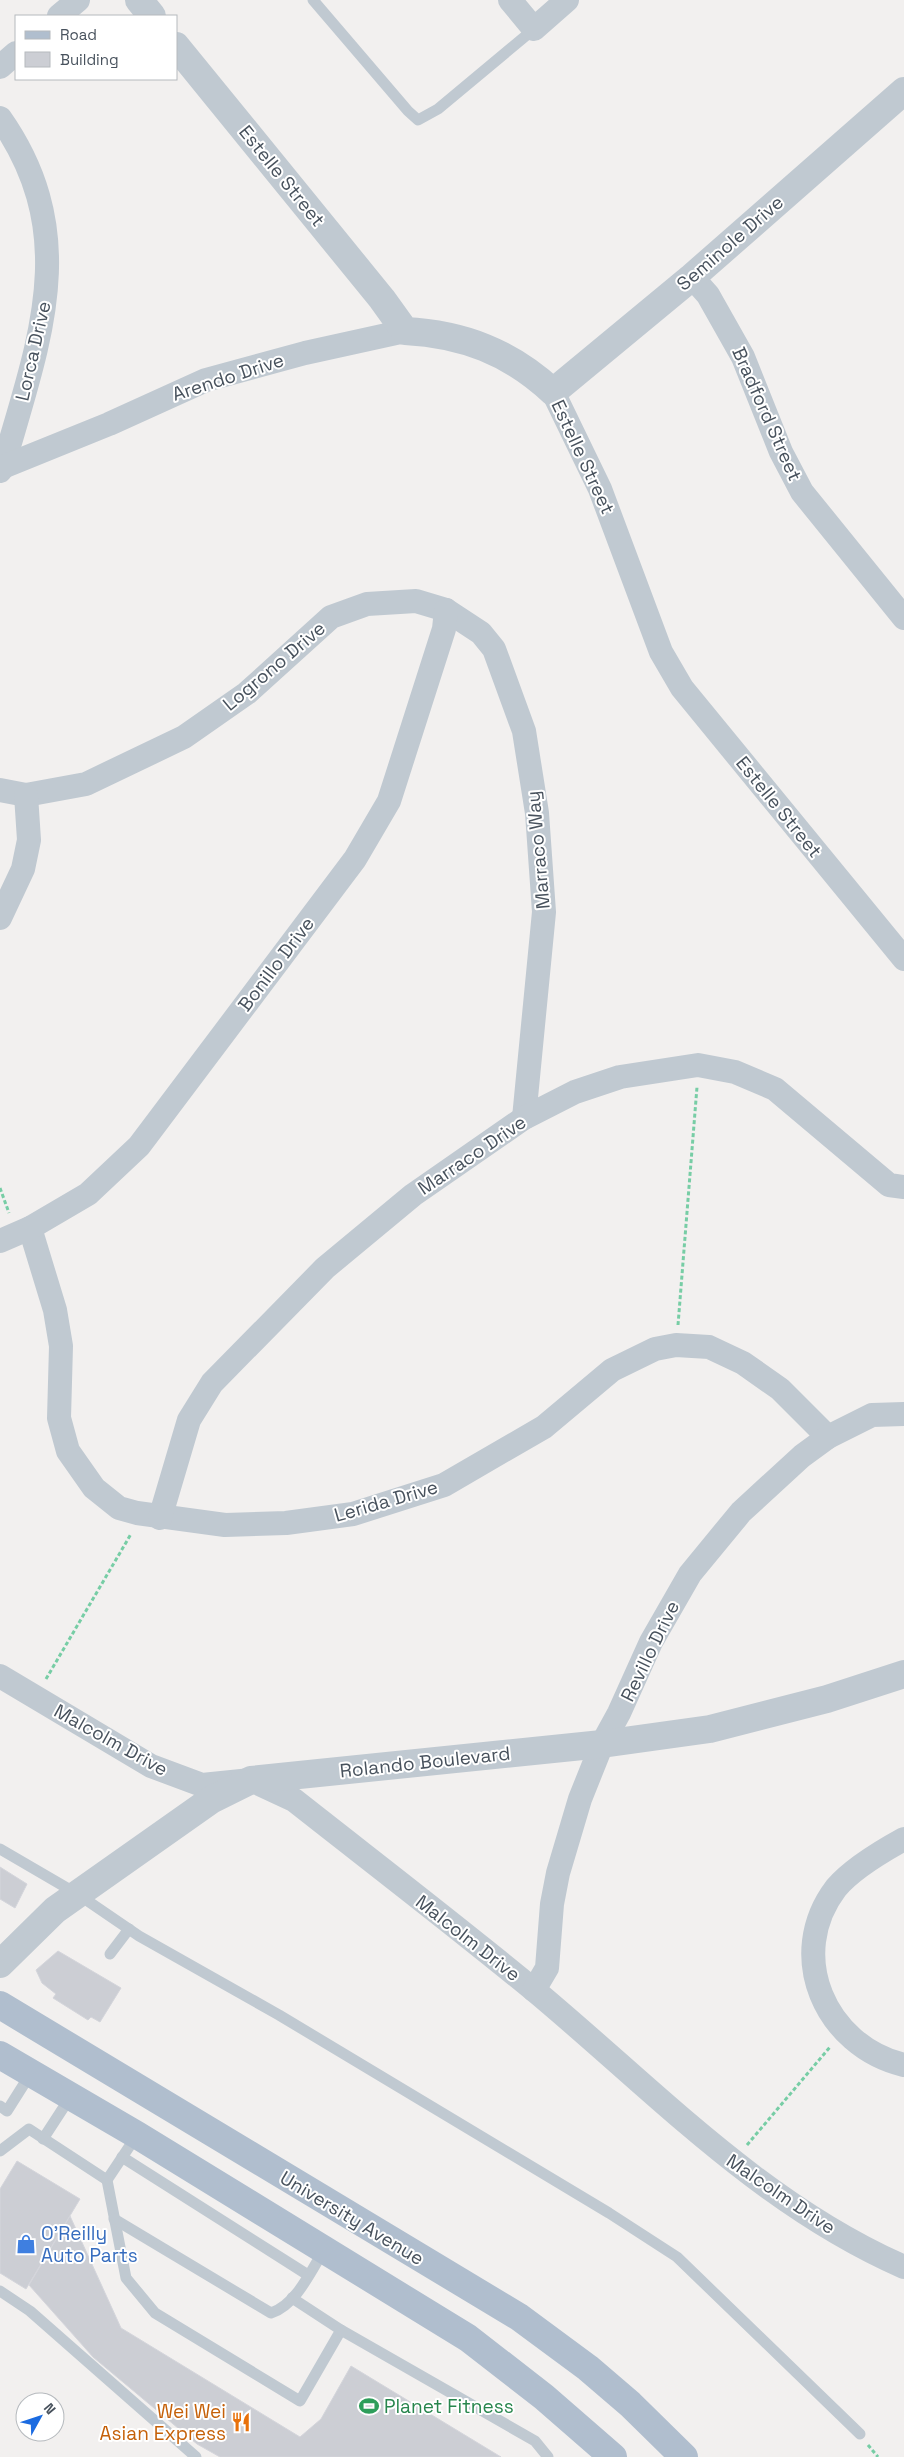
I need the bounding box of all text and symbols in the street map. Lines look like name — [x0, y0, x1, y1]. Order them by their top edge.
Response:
legend — [15, 15, 178, 80]
text: Road — [60, 25, 97, 44]
text: Building — [60, 50, 119, 69]
street label: Estelle Street — [233, 120, 331, 232]
street label: Seminole Drive — [671, 190, 789, 296]
street label: Lorca Drive — [9, 299, 57, 403]
street label: Bradford Street — [726, 343, 808, 485]
street label: Arendo Drive — [169, 347, 287, 407]
street label: Estelle Street — [546, 396, 620, 518]
street label: Logrono Drive — [217, 616, 331, 716]
street label: Estelle Street — [730, 751, 828, 863]
street label: Marraco Way — [520, 790, 556, 910]
street label: Bonillo Drive — [232, 912, 320, 1016]
street label: Marraco Drive — [413, 1110, 531, 1200]
street label: Lerida Drive — [331, 1474, 441, 1528]
street label: Revillo Drive — [615, 1596, 685, 1706]
street label: Malcolm Drive — [50, 1698, 172, 1782]
street label: Rolando Boulevard — [339, 1741, 511, 1783]
street label: Malcolm Drive — [410, 1889, 526, 1987]
street label: Malcolm Drive — [722, 2148, 840, 2240]
street label: University Avenue — [275, 2165, 429, 2271]
place label: O'Reilly Auto Parts — [41, 2221, 138, 2268]
shop icon: O'Reilly Auto Parts — [15, 2233, 37, 2255]
north arrow — [15, 2392, 65, 2442]
place label: Planet Fitness — [384, 2394, 514, 2419]
sports icon: Planet Fitness — [358, 2395, 380, 2417]
text: N — [40, 2399, 60, 2418]
place label: Wei Wei Asian Express — [100, 2399, 226, 2446]
restaurant icon: Wei Wei Asian Express — [230, 2411, 252, 2433]

